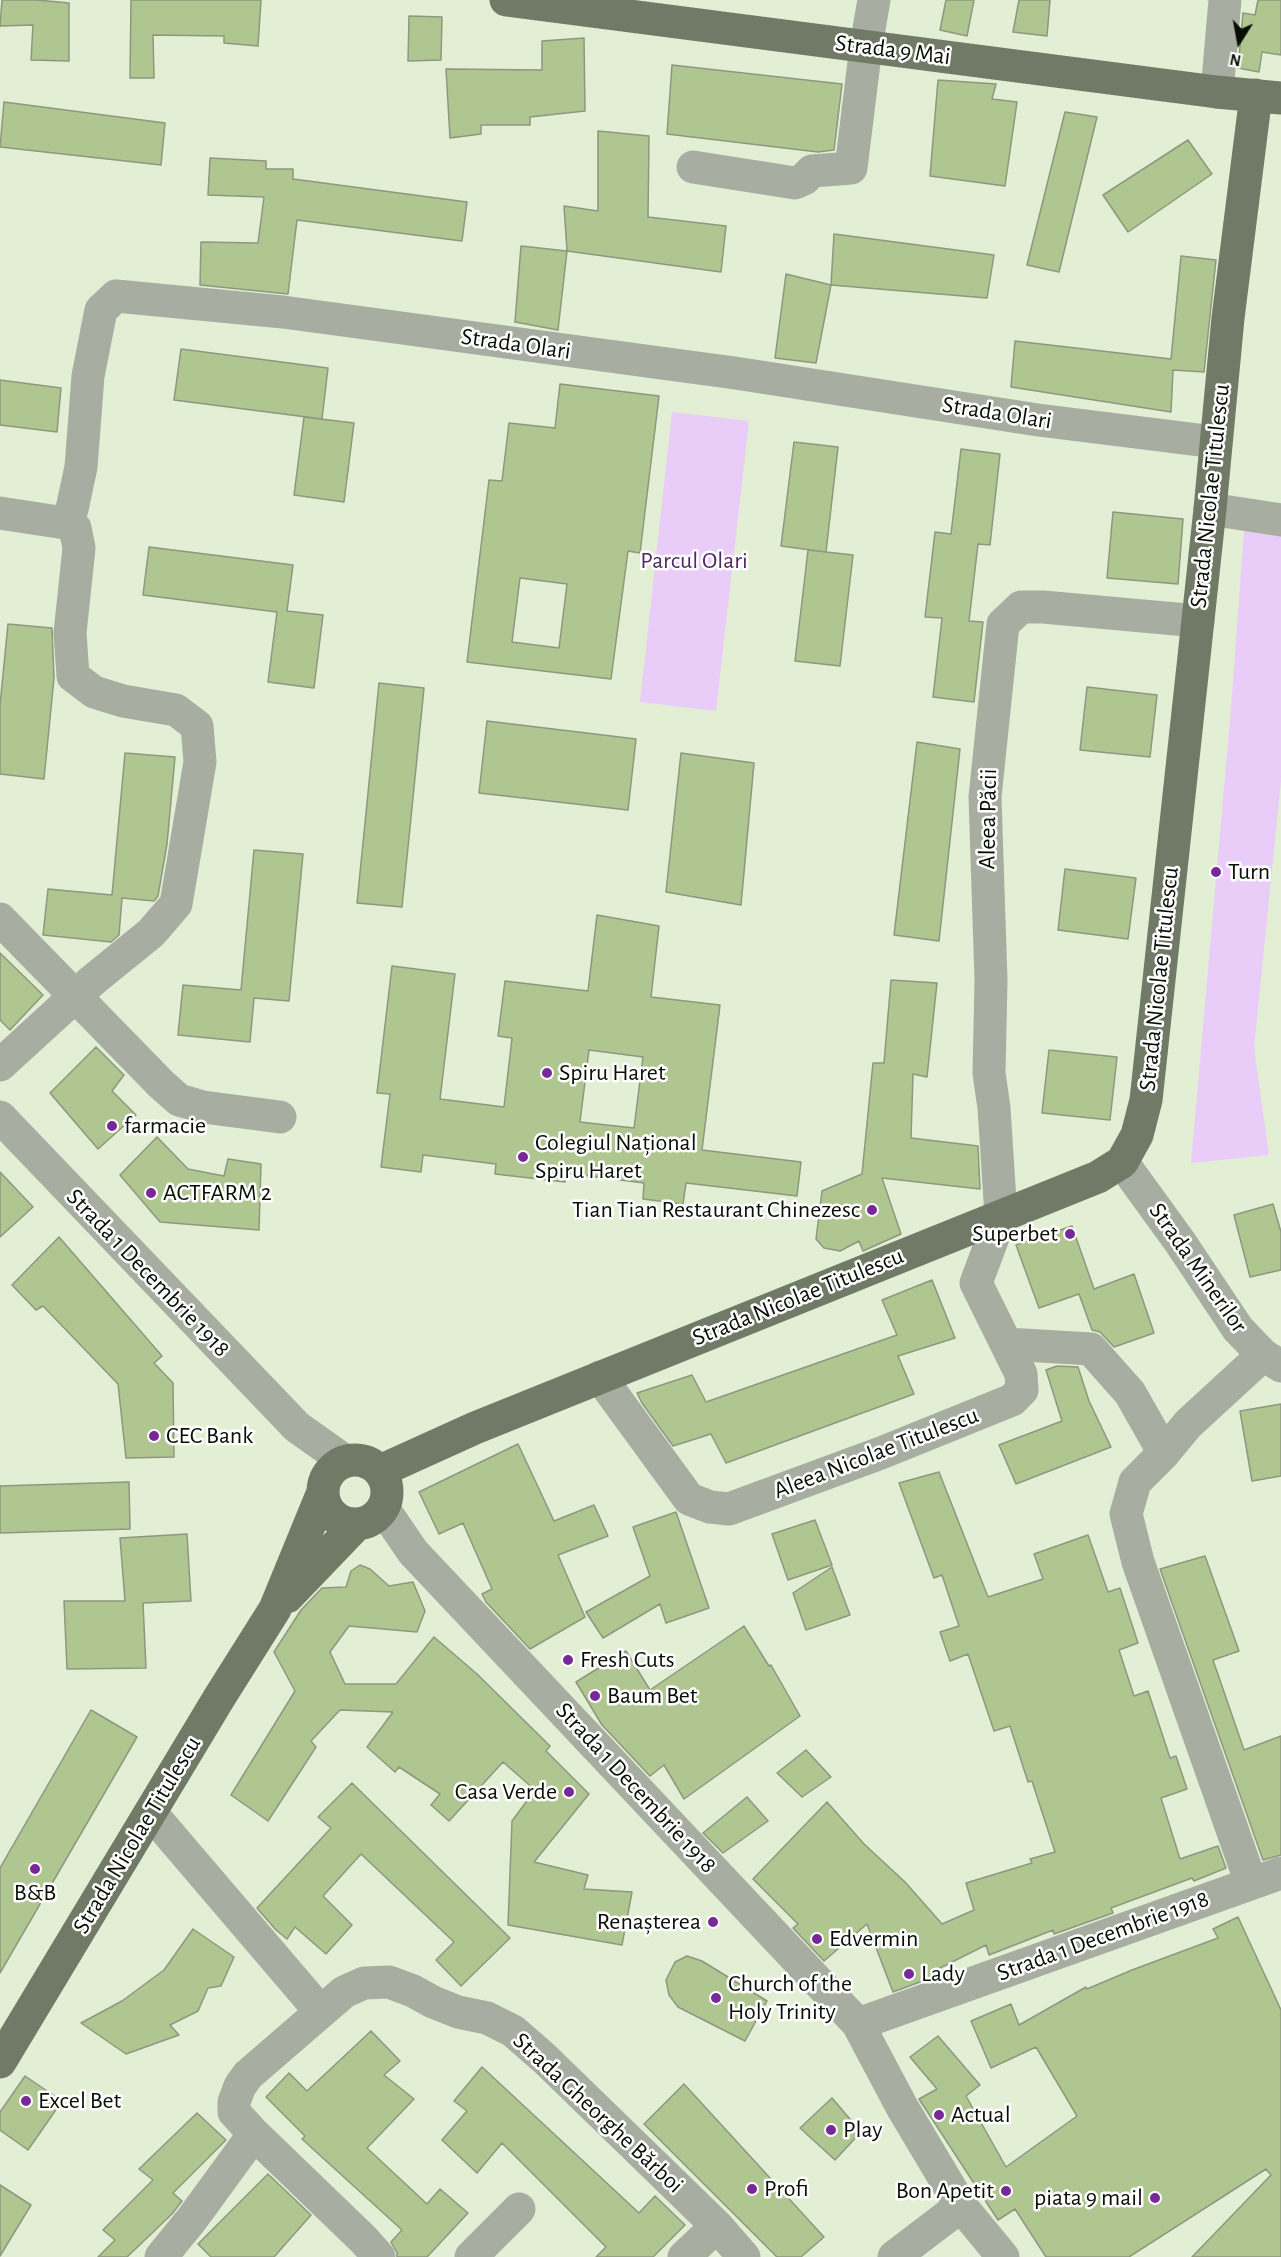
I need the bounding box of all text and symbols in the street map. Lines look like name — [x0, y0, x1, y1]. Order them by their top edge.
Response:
north arrow — [1209, 12, 1269, 72]
street label: Strada 9 Mai — [834, 29, 952, 71]
text: N — [1229, 51, 1243, 69]
street label: Strada Olari — [459, 322, 573, 366]
street label: Strada Nicolae Titulescu — [1184, 383, 1236, 609]
street label: Strada Olari — [940, 390, 1054, 436]
park label: Parcul Olari — [640, 547, 748, 575]
street label: Aleea Păcii — [973, 768, 1003, 870]
place label: Turn — [1228, 858, 1270, 886]
marker: Turn — [1209, 865, 1223, 879]
street label: Strada Nicolae Titulescu — [1133, 866, 1185, 1092]
place label: Spiru Haret — [559, 1059, 666, 1087]
marker: Spiru Haret — [540, 1066, 554, 1080]
place label: farmacie — [124, 1112, 206, 1140]
marker: farmacie — [105, 1119, 119, 1133]
place label: Colegiul Național Spiru Haret — [535, 1129, 697, 1185]
marker: Colegiul Național Spiru Haret — [516, 1150, 530, 1164]
place label: ACTFARM 2 — [163, 1179, 272, 1207]
street label: Strada 1 Decembrie 1918 — [60, 1183, 236, 1363]
marker: ACTFARM 2 — [144, 1186, 158, 1200]
place label: Tian Tian Restaurant Chinezesc — [572, 1196, 860, 1224]
street label: Strada Minerilor — [1143, 1197, 1253, 1339]
marker: Tian Tian Restaurant Chinezesc — [865, 1203, 879, 1217]
place label: Superbet — [972, 1220, 1058, 1248]
marker: Superbet — [1063, 1227, 1077, 1241]
street label: Strada Nicolae Titulescu — [688, 1241, 908, 1353]
street label: Aleea Nicolae Titulescu — [770, 1401, 982, 1505]
place label: CEC Bank — [166, 1422, 253, 1450]
marker: CEC Bank — [147, 1429, 161, 1443]
place label: Fresh Cuts — [580, 1646, 675, 1674]
marker: Fresh Cuts — [561, 1653, 575, 1667]
place label: Baum Bet — [607, 1682, 698, 1710]
marker: Baum Bet — [588, 1689, 602, 1703]
street label: Strada 1 Decembrie 1918 — [549, 1697, 723, 1879]
street label: Strada Nicolae Titulescu — [67, 1731, 207, 1939]
place label: Casa Verde — [455, 1778, 557, 1806]
marker: Casa Verde — [562, 1785, 576, 1799]
marker: B&B — [28, 1862, 42, 1876]
place label: B&B — [14, 1879, 56, 1907]
street label: Strada 1 Decembrie 1918 — [993, 1884, 1213, 1988]
place label: Renașterea — [597, 1908, 701, 1936]
marker: Renașterea — [706, 1915, 720, 1929]
place label: Edvermin — [829, 1925, 918, 1953]
marker: Edvermin — [810, 1932, 824, 1946]
place label: Lady — [921, 1960, 965, 1988]
marker: Lady — [902, 1967, 916, 1981]
place label: Church of the Holy Trinity — [728, 1970, 852, 2026]
marker: Church of the Holy Trinity — [709, 1991, 723, 2005]
street label: Strada Gheorghe Bărboi — [507, 2027, 689, 2199]
place label: Excel Bet — [38, 2087, 121, 2115]
marker: Excel Bet — [19, 2094, 33, 2108]
place label: Actual — [951, 2101, 1011, 2129]
marker: Actual — [932, 2108, 946, 2122]
place label: Play — [843, 2116, 882, 2144]
marker: Play — [824, 2123, 838, 2137]
place label: Profi — [764, 2175, 808, 2203]
place label: Bon Apetit — [896, 2177, 994, 2205]
marker: Profi — [745, 2182, 759, 2196]
marker: Bon Apetit — [999, 2184, 1013, 2198]
place label: piata 9 mail — [1034, 2184, 1143, 2212]
marker: piata 9 mail — [1148, 2191, 1162, 2205]

